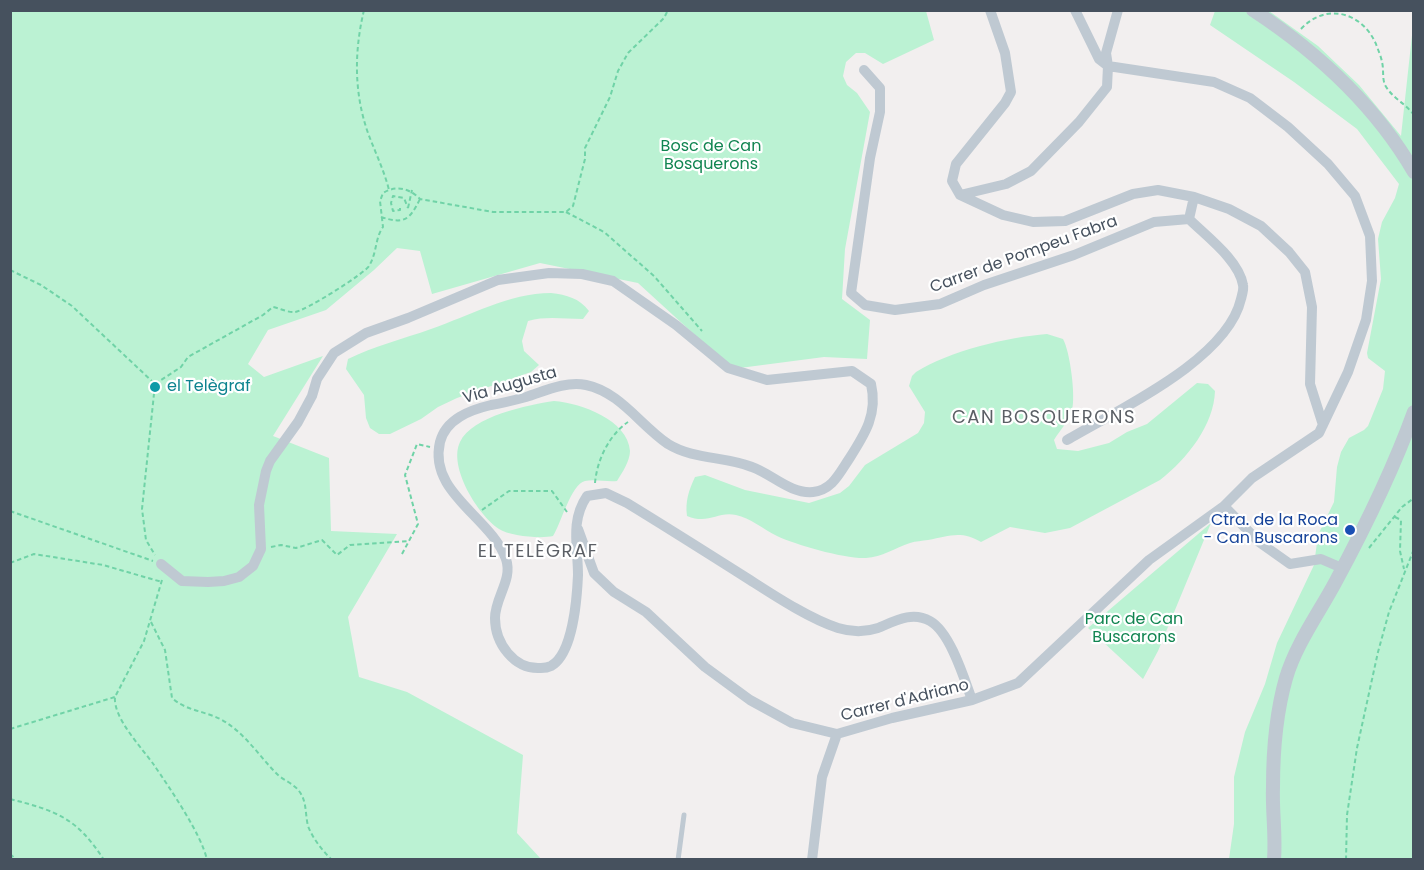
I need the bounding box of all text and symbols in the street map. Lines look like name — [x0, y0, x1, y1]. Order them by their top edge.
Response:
park label: Bosc de Can Bosquerons — [661, 137, 761, 175]
street label: Carrer de Pompeu Fabra — [928, 212, 1120, 298]
street label: Via Augusta — [461, 363, 559, 409]
place label: el Telègraf — [167, 377, 250, 397]
marker: el Telègraf — [148, 380, 162, 394]
district label: CAN BOSQUERONS — [952, 407, 1136, 429]
place label: Ctra. de la Roca - Can Buscarons — [1204, 511, 1338, 549]
marker: Ctra. de la Roca - Can Buscarons — [1343, 523, 1357, 537]
district label: EL TELÈGRAF — [478, 541, 598, 563]
park label: Parc de Can Buscarons — [1085, 610, 1183, 648]
street label: Carrer d'Adriano — [839, 676, 971, 726]

